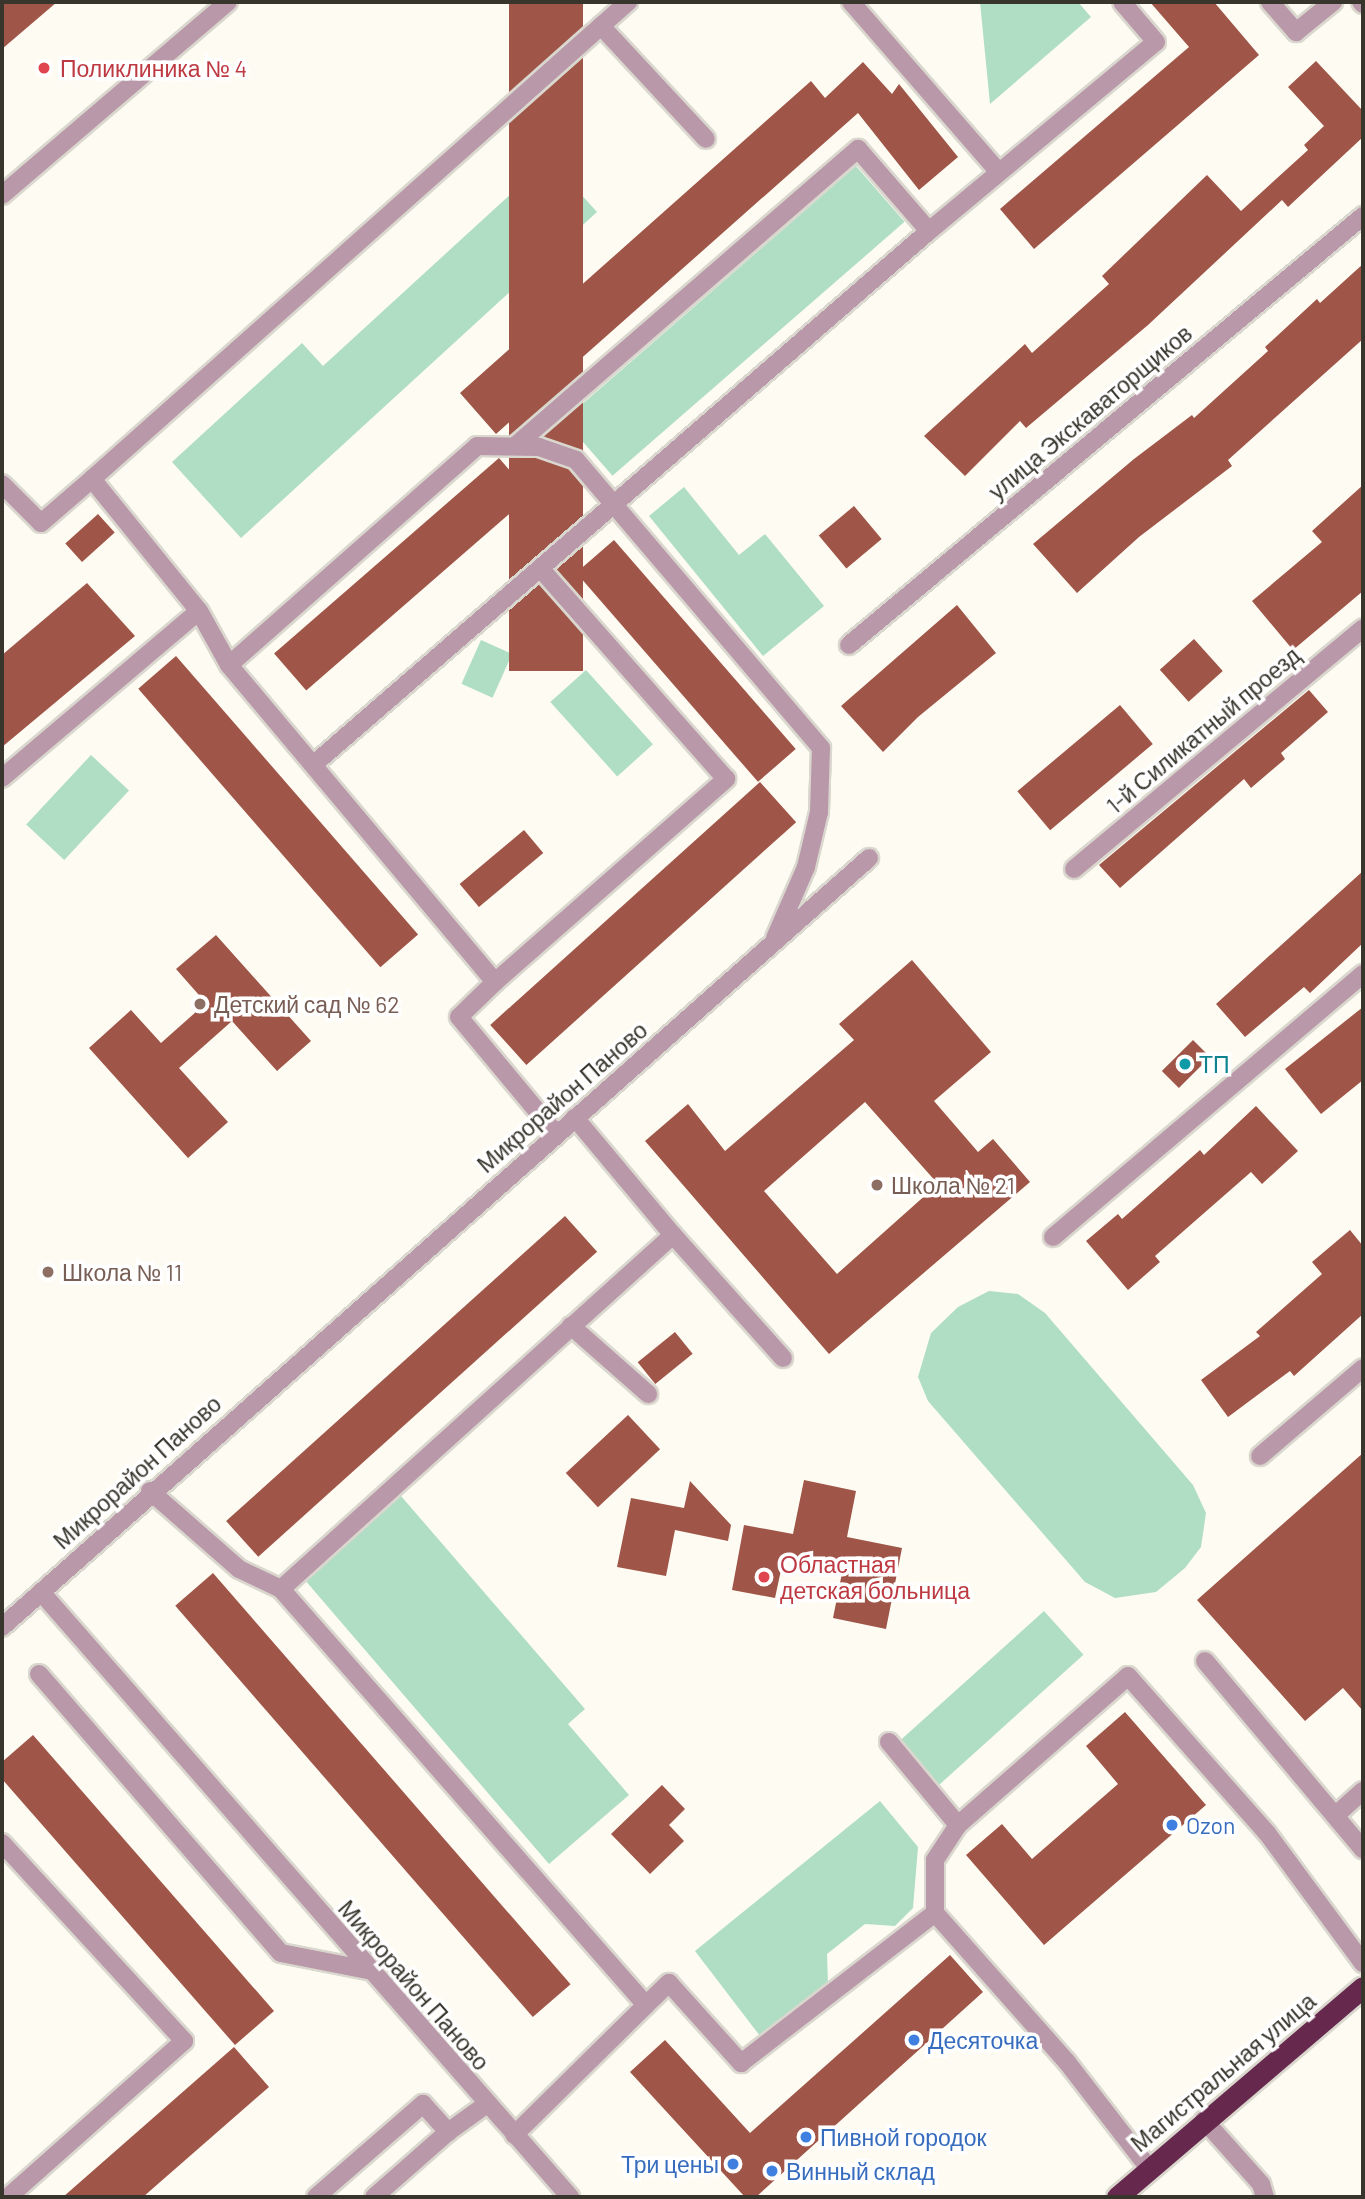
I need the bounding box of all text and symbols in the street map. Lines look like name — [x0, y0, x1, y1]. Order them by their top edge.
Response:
place label: Поликлиника № 4 — [60, 54, 247, 82]
marker: Поликлиника № 4 — [34, 58, 54, 78]
street label: улица Экскаваторщиков — [983, 319, 1197, 505]
street label: 1-й Силикатный проезд — [1101, 641, 1305, 819]
place label: Детский сад № 62 — [214, 990, 399, 1018]
marker: Детский сад № 62 — [192, 996, 208, 1012]
street label: Микрорайон Паново — [472, 1016, 652, 1178]
place label: ТП — [1199, 1050, 1230, 1078]
marker: ТП — [1177, 1056, 1193, 1072]
place label: Школа № 21 — [891, 1171, 1015, 1199]
marker: Школа № 21 — [869, 1177, 885, 1193]
place label: Школа № 11 — [62, 1258, 182, 1286]
marker: Школа № 11 — [40, 1264, 56, 1280]
street label: Микрорайон Паново — [48, 1390, 226, 1554]
place label: Областная детская больница — [780, 1550, 970, 1604]
marker: Областная детская больница — [754, 1567, 774, 1587]
place label: Ozon — [1186, 1811, 1235, 1839]
marker: Ozon — [1164, 1817, 1180, 1833]
street label: Микрорайон Паново — [333, 1895, 495, 2075]
street label: Магистральная улица — [1125, 1987, 1321, 2157]
place label: Десяточка — [928, 2026, 1038, 2054]
marker: Десяточка — [906, 2032, 922, 2048]
place label: Пивной городок — [820, 2123, 987, 2151]
marker: Пивной городок — [798, 2129, 814, 2145]
place label: Три цены — [621, 2150, 719, 2178]
marker: Три цены — [725, 2156, 741, 2172]
place label: Винный склад — [786, 2157, 935, 2185]
marker: Винный склад — [764, 2163, 780, 2179]

